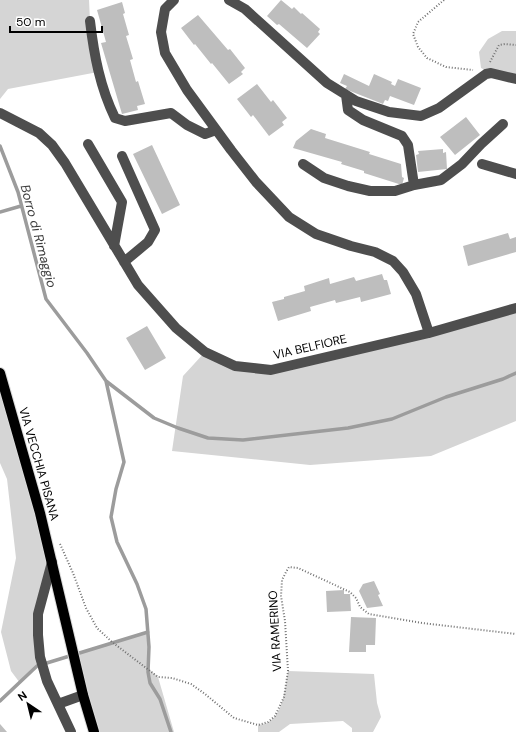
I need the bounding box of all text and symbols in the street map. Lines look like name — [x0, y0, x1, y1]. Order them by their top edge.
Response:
scale bar — [10, 8, 102, 34]
text: 50 m — [16, 14, 45, 30]
water label: Borro di Rimaggio — [17, 183, 61, 290]
street label: VIA BELFIORE — [272, 331, 348, 363]
street label: VIA VECCHIA PISANA — [15, 406, 63, 523]
street label: VIA RAMERINO — [265, 590, 285, 672]
north arrow — [8, 684, 48, 724]
text: N — [15, 688, 30, 704]

